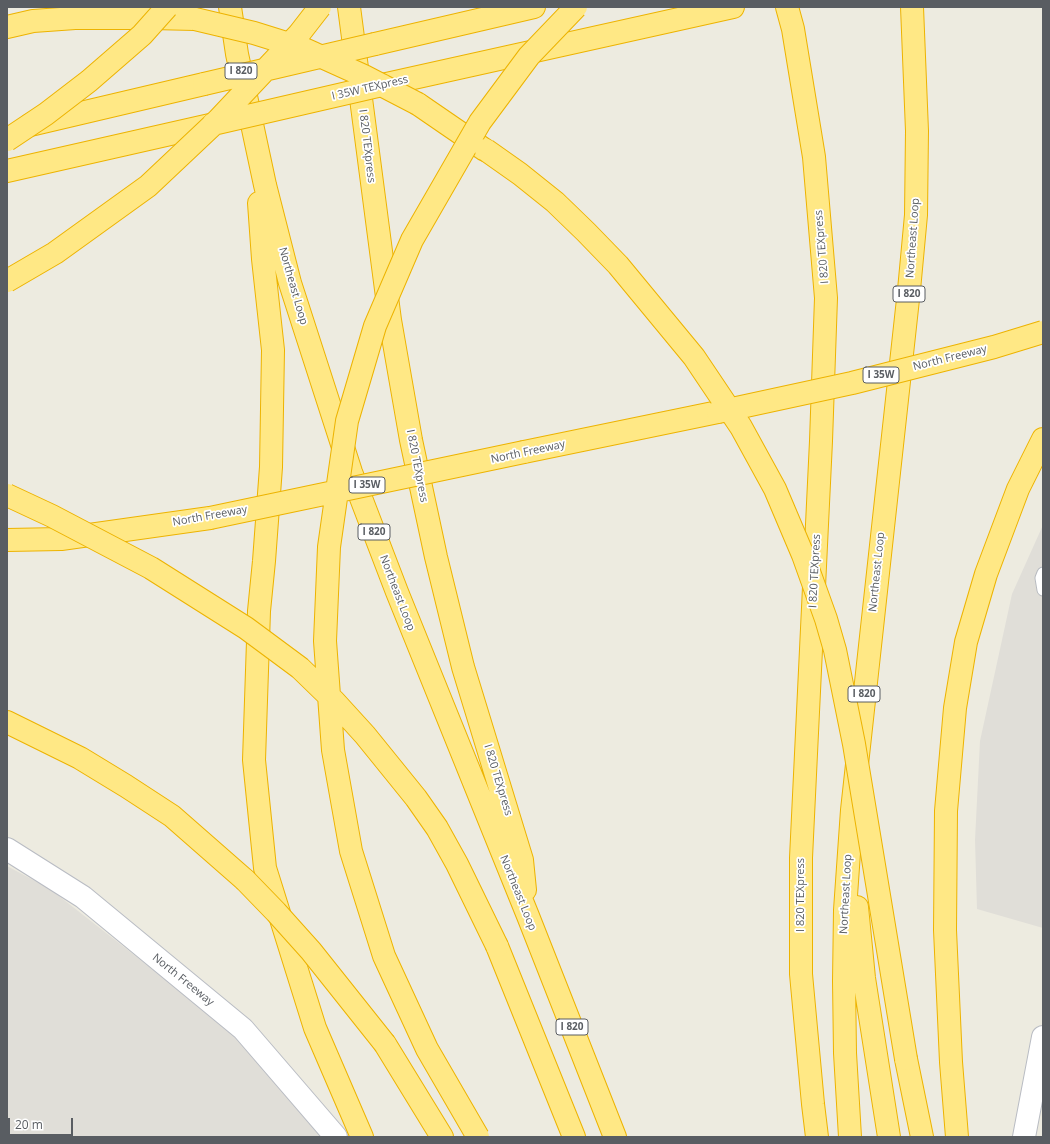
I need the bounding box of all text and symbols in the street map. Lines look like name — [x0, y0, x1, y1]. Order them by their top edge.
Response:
road number: I 820 — [225, 63, 257, 79]
street label: I 35W TEXpress — [331, 73, 409, 103]
street label: I 820 TEXpress — [356, 108, 378, 184]
street label: Northeast Loop — [904, 198, 922, 278]
street label: I 820 TEXpress — [812, 210, 832, 284]
street label: Northeast Loop — [276, 246, 310, 326]
road number: I 820 — [893, 286, 925, 302]
street label: North Freeway — [912, 342, 988, 374]
road number: I 35W — [863, 367, 899, 383]
street label: I 820 TEXpress — [403, 428, 431, 504]
street label: North Freeway — [490, 438, 566, 466]
road number: I 35W — [349, 477, 385, 493]
street label: North Freeway — [172, 503, 248, 529]
road number: I 820 — [358, 524, 390, 540]
street label: Northeast Loop — [866, 531, 888, 613]
street label: I 820 TEXpress — [806, 534, 824, 608]
street label: Northeast Loop — [376, 553, 418, 633]
road number: I 820 — [848, 686, 880, 702]
street label: I 820 TEXpress — [481, 743, 515, 817]
street label: Northeast Loop — [497, 853, 539, 933]
street label: Northeast Loop — [837, 854, 855, 934]
street label: I 820 TEXpress — [794, 858, 808, 932]
street label: North Freeway — [149, 951, 217, 1009]
road number: I 820 — [556, 1019, 588, 1035]
scale bar — [10, 1110, 75, 1136]
text: 20 m — [15, 1116, 43, 1133]

